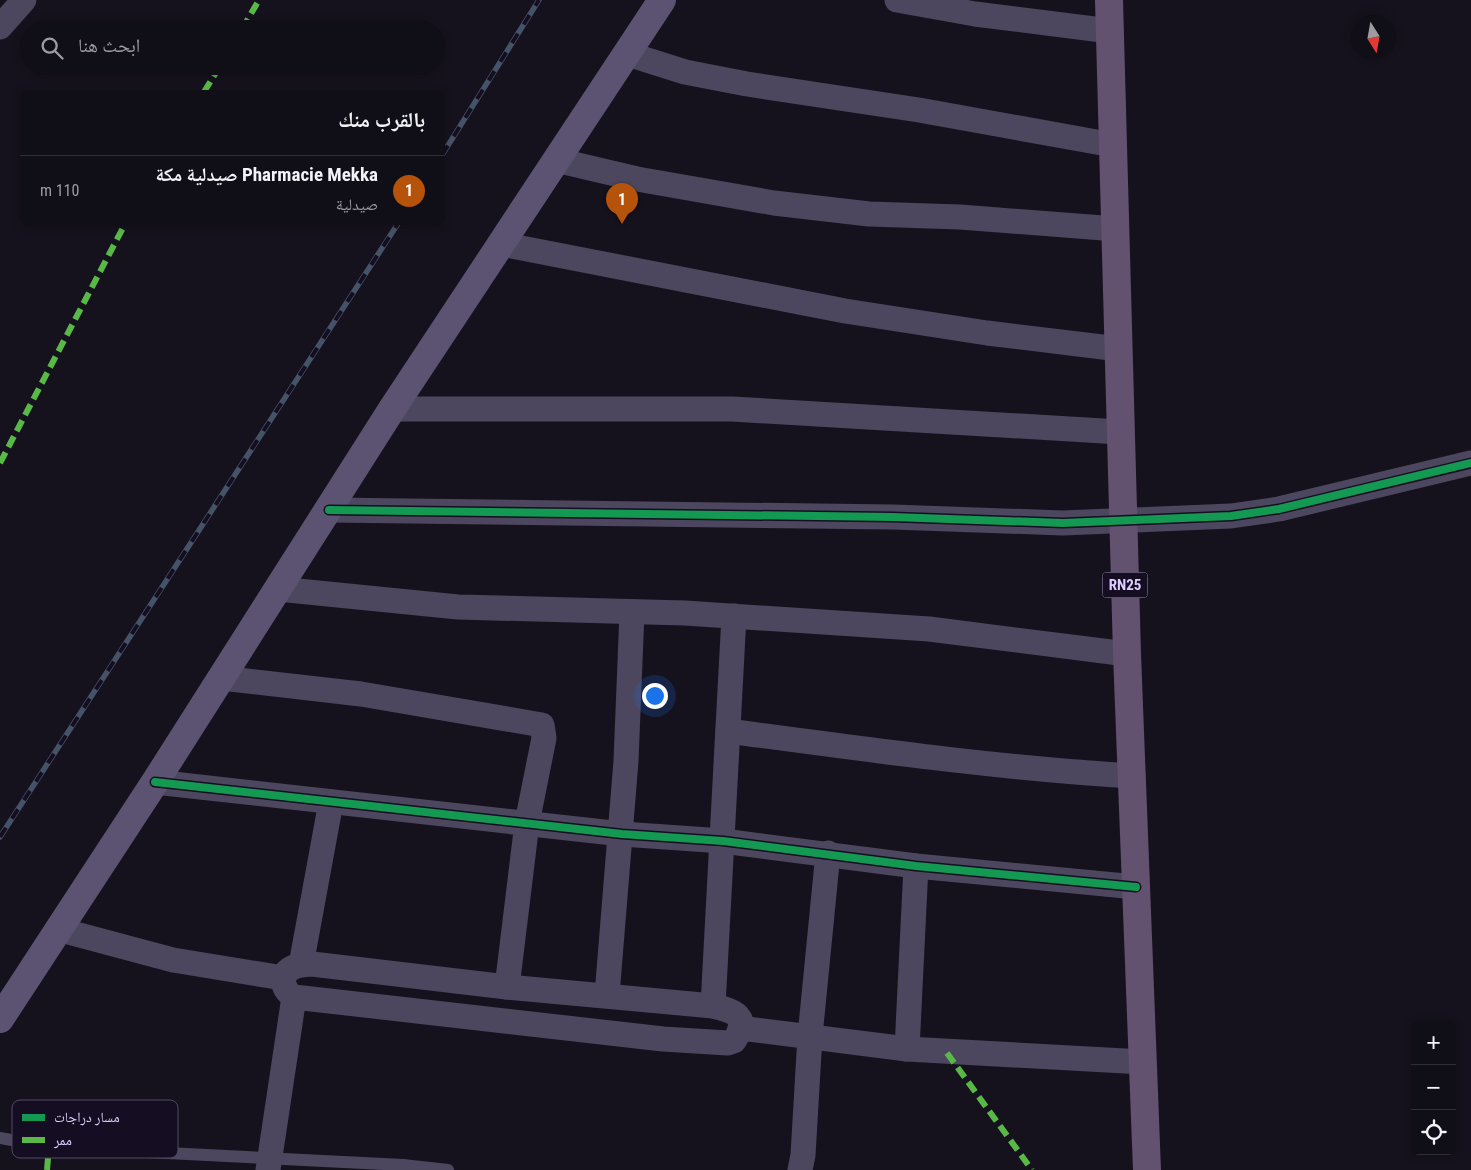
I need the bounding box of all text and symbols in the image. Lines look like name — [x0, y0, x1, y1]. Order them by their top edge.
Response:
north arrow — [1351, 15, 1396, 60]
search box — [20, 20, 445, 75]
icon: search — [38, 34, 66, 62]
text: ابحث هنا — [78, 34, 140, 57]
text: بالقرب منك — [338, 108, 425, 132]
text: Pharmacie Mekka صيدلية مكة — [155, 163, 378, 186]
text: 110 m — [40, 181, 79, 200]
text: 1 — [405, 181, 413, 200]
pin: 1 — [606, 183, 638, 224]
text: صيدلية — [336, 195, 378, 214]
road number: RN25 — [1102, 572, 1148, 598]
your location — [642, 683, 668, 709]
map controls — [1411, 1020, 1456, 1155]
button: + — [1411, 1020, 1456, 1065]
button: − — [1411, 1065, 1456, 1110]
legend — [12, 1100, 178, 1158]
text: مسار دراجات — [54, 1109, 120, 1126]
button: locate — [1411, 1110, 1456, 1155]
text: ممر — [53, 1132, 72, 1149]

